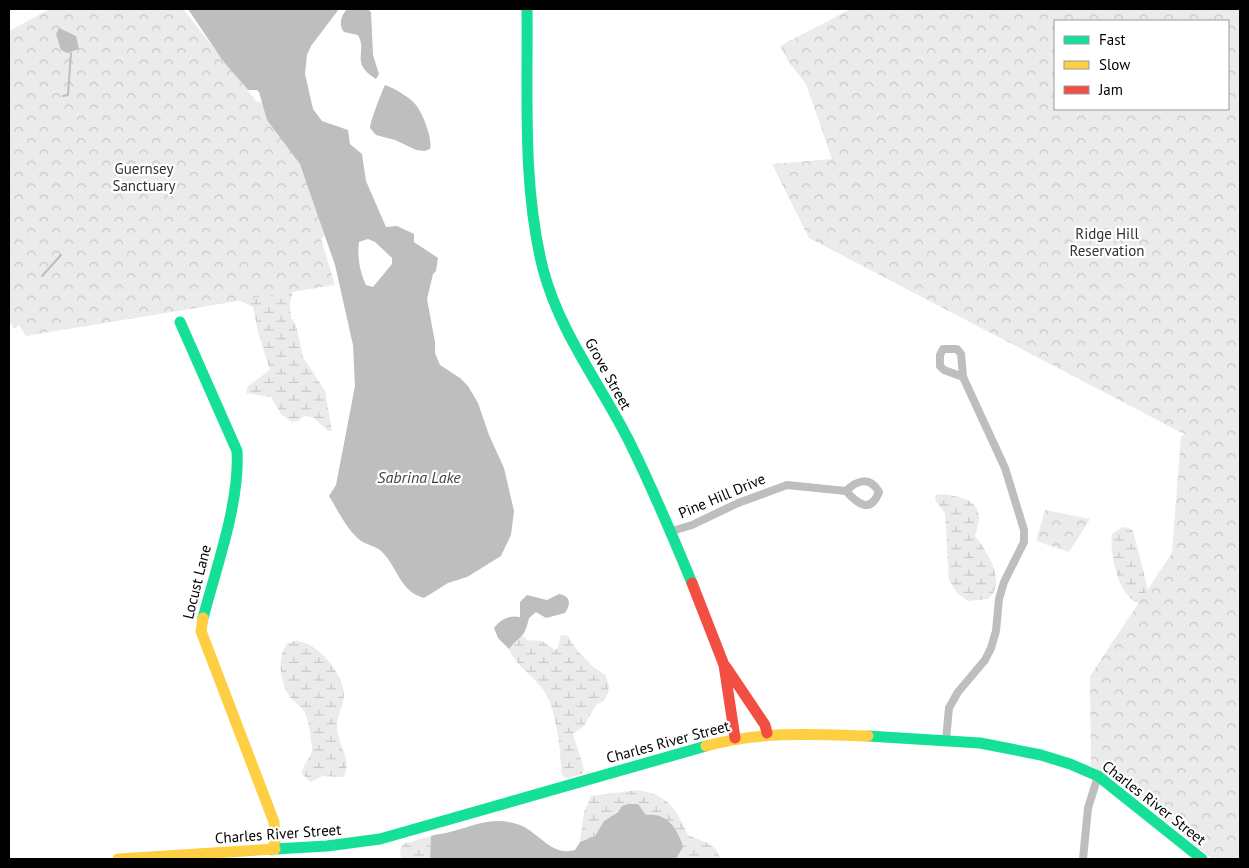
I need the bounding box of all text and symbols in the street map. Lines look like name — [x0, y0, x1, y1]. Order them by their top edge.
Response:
legend — [1054, 20, 1229, 110]
text: Fast — [1099, 30, 1126, 49]
text: Slow — [1099, 55, 1130, 74]
text: Jam — [1098, 80, 1123, 99]
park label: Guernsey Sanctuary — [112, 159, 176, 195]
park label: Ridge Hill Reservation — [1070, 224, 1144, 260]
street label: Grove Street — [581, 335, 636, 413]
water label: Sabrina Lake — [377, 467, 461, 487]
street label: Pine Hill Drive — [675, 469, 768, 522]
street label: Locust Lane — [178, 543, 215, 621]
street label: Charles River Street — [604, 716, 732, 767]
street label: Charles River Street — [1099, 756, 1210, 849]
street label: Charles River Street — [214, 820, 342, 847]

